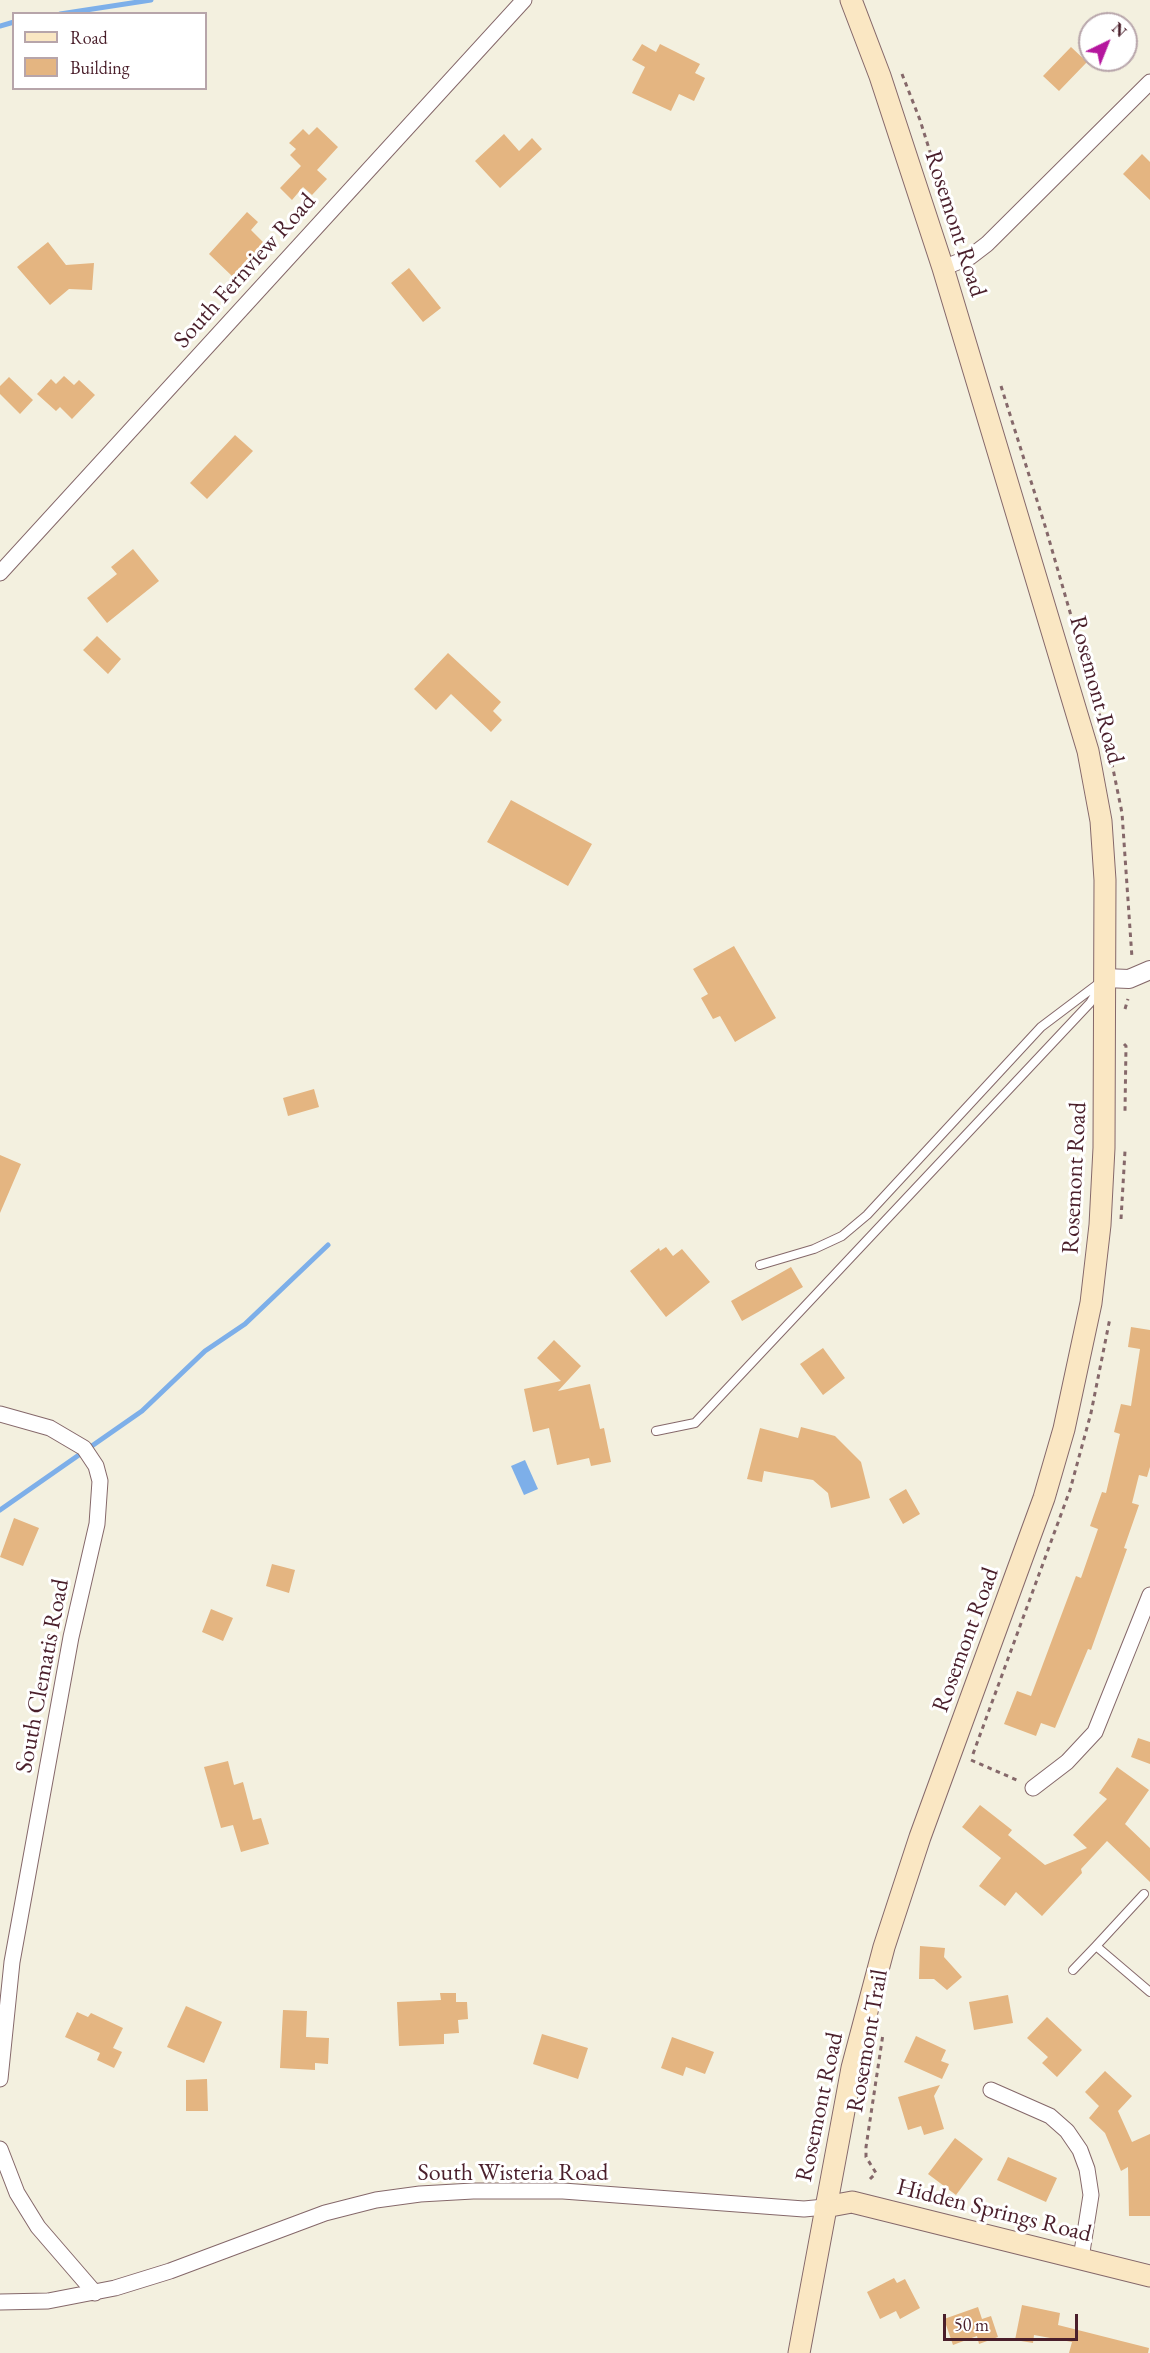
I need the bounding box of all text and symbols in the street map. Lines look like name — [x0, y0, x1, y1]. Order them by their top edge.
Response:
legend — [12, 12, 207, 90]
north arrow — [1078, 12, 1138, 72]
text: N — [1107, 18, 1131, 42]
text: Road — [70, 26, 108, 49]
text: Building — [70, 56, 130, 79]
street label: Rosemont Road — [918, 147, 992, 301]
street label: South Fernview Road — [168, 188, 322, 354]
street label: Rosemont Road — [1062, 613, 1130, 767]
street label: Rosemont Road — [1057, 1101, 1093, 1255]
street label: Rosemont Road — [926, 1564, 1006, 1716]
street label: South Clematis Road — [10, 1577, 76, 1775]
street label: Rosemont Trail — [841, 1967, 895, 2115]
street label: Rosemont Road — [790, 2030, 850, 2184]
street label: South Wisteria Road — [418, 2159, 608, 2187]
street label: Hidden Springs Road — [894, 2173, 1094, 2249]
scale bar — [946, 2302, 1081, 2340]
text: 50 m — [954, 2313, 989, 2336]

